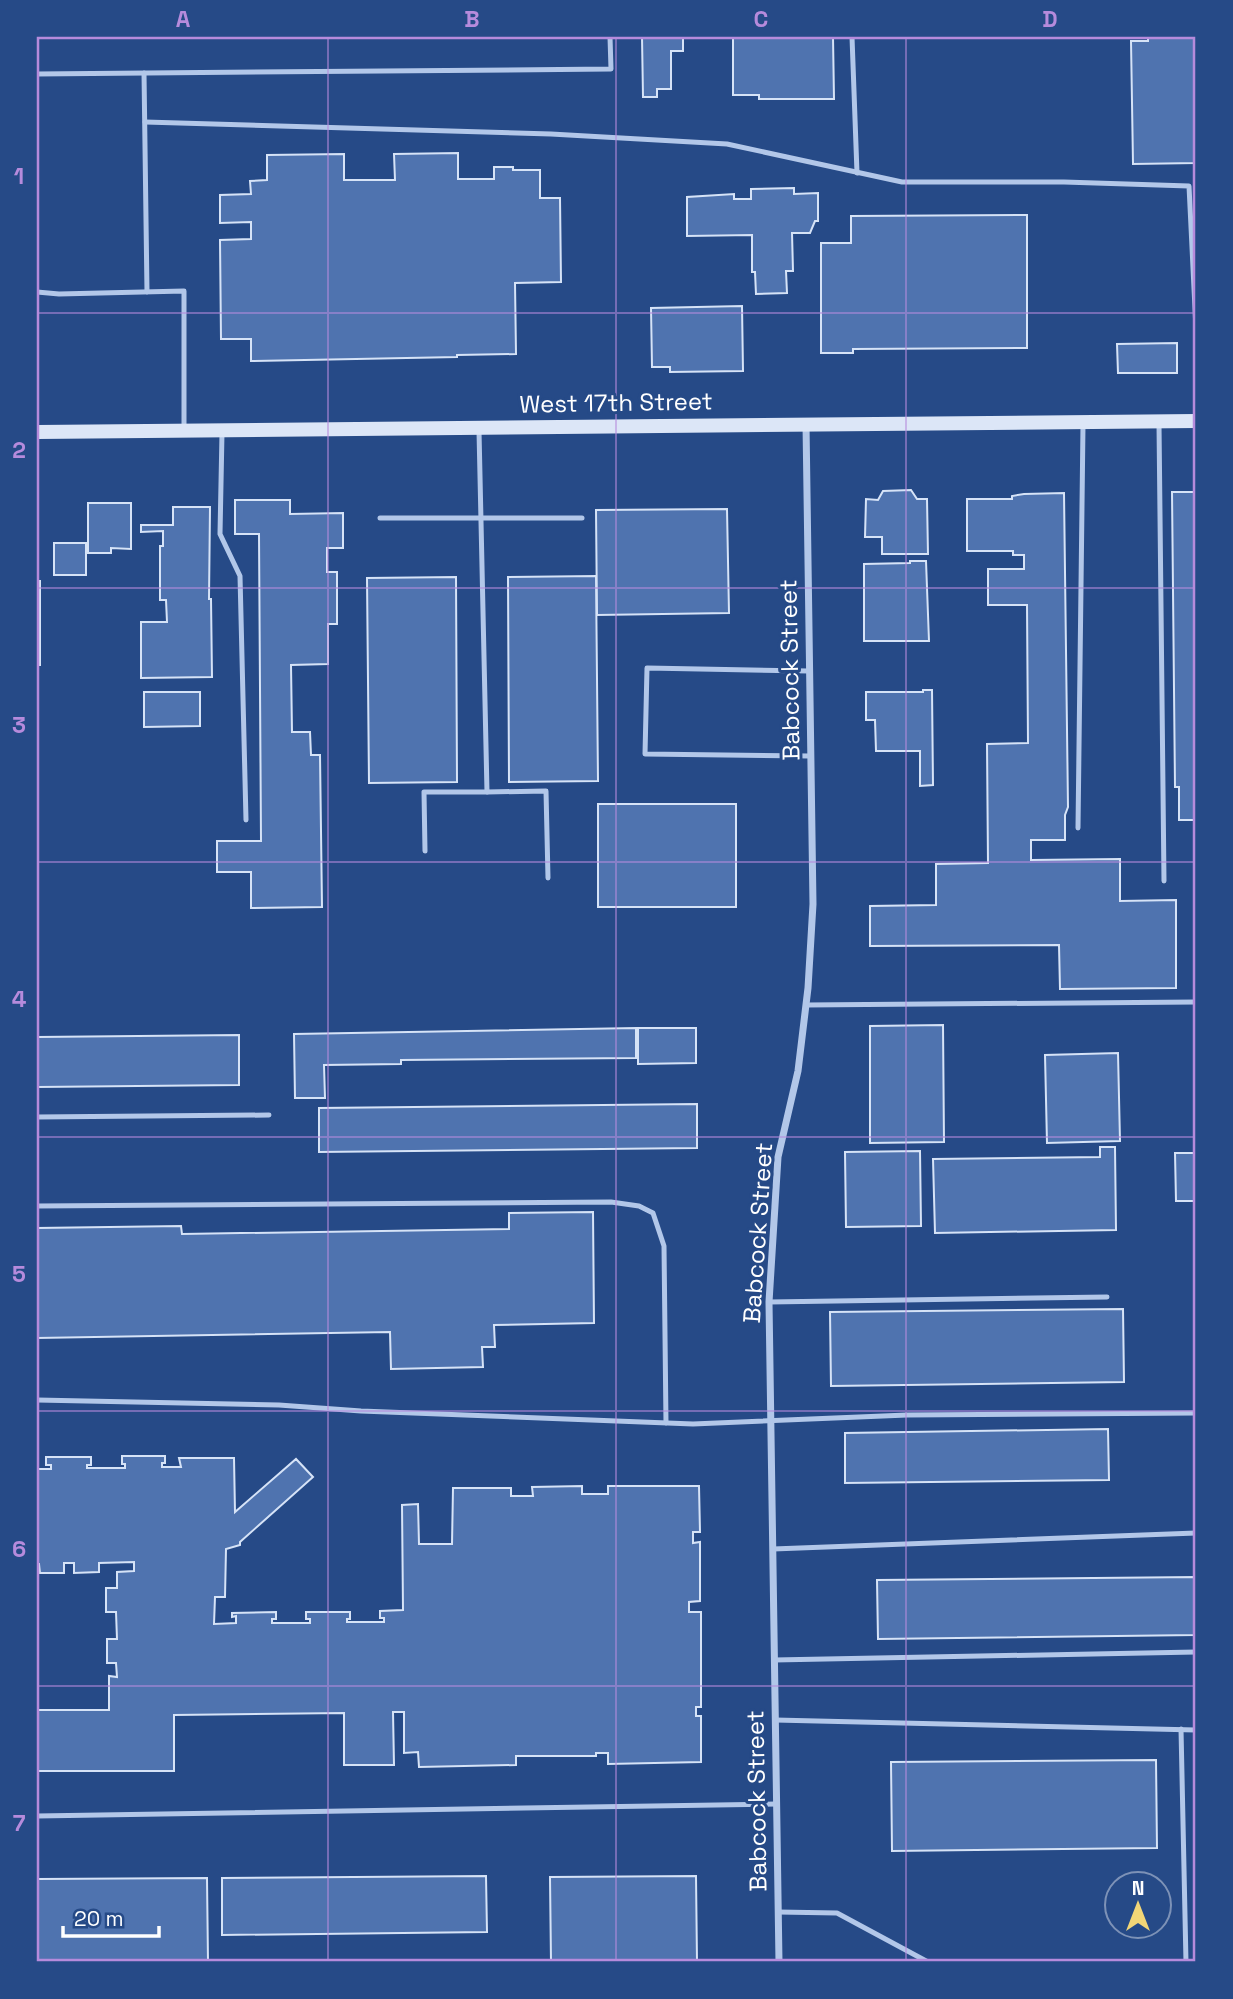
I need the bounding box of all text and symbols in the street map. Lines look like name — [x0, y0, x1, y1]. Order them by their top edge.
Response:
text: A — [176, 4, 191, 34]
text: B — [464, 4, 480, 34]
text: C — [754, 4, 768, 34]
text: D — [1042, 4, 1058, 34]
text: 1 — [14, 161, 24, 191]
street label: West 17th Street — [519, 385, 713, 420]
text: 2 — [12, 435, 26, 465]
street label: Babcock Street — [772, 579, 807, 761]
text: 3 — [12, 710, 26, 740]
text: 4 — [12, 984, 27, 1014]
street label: Babcock Street — [736, 1142, 779, 1324]
text: 5 — [12, 1259, 26, 1289]
text: 6 — [12, 1534, 26, 1564]
street label: Babcock Street — [739, 1710, 774, 1892]
text: 7 — [13, 1808, 26, 1838]
north arrow — [1104, 1870, 1174, 1940]
text: N — [1132, 1876, 1144, 1901]
scale bar — [63, 1894, 159, 1938]
text: 20 m — [74, 1905, 124, 1932]

